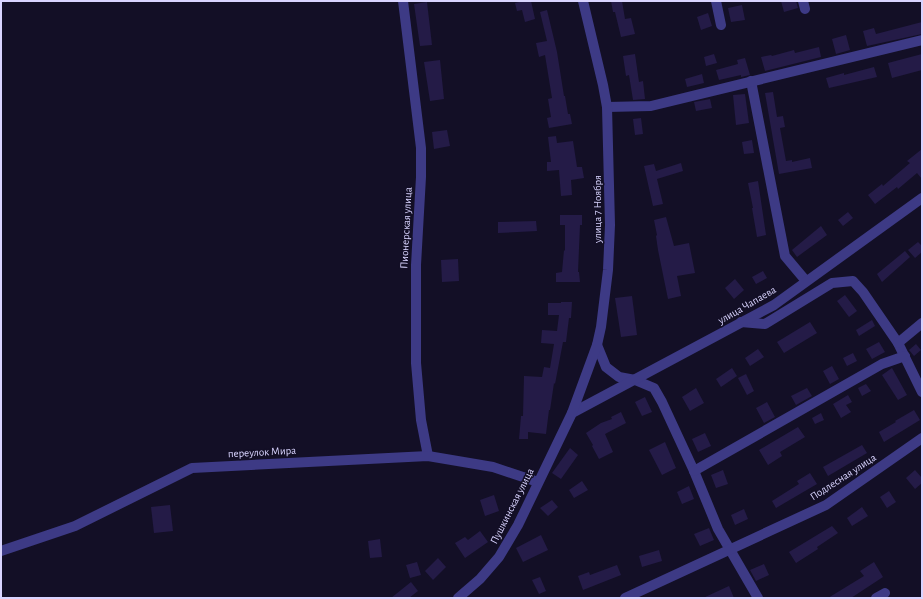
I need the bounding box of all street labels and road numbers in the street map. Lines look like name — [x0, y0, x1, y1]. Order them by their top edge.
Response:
street label: улица 7 Ноября — [592, 175, 603, 244]
street label: Пионерская улица — [398, 187, 414, 269]
street label: улица Чапаева — [715, 284, 778, 327]
street label: переулок Мира — [228, 445, 296, 459]
street label: Подлесная улица — [808, 452, 878, 502]
street label: Пушкинская улица — [488, 466, 536, 546]

